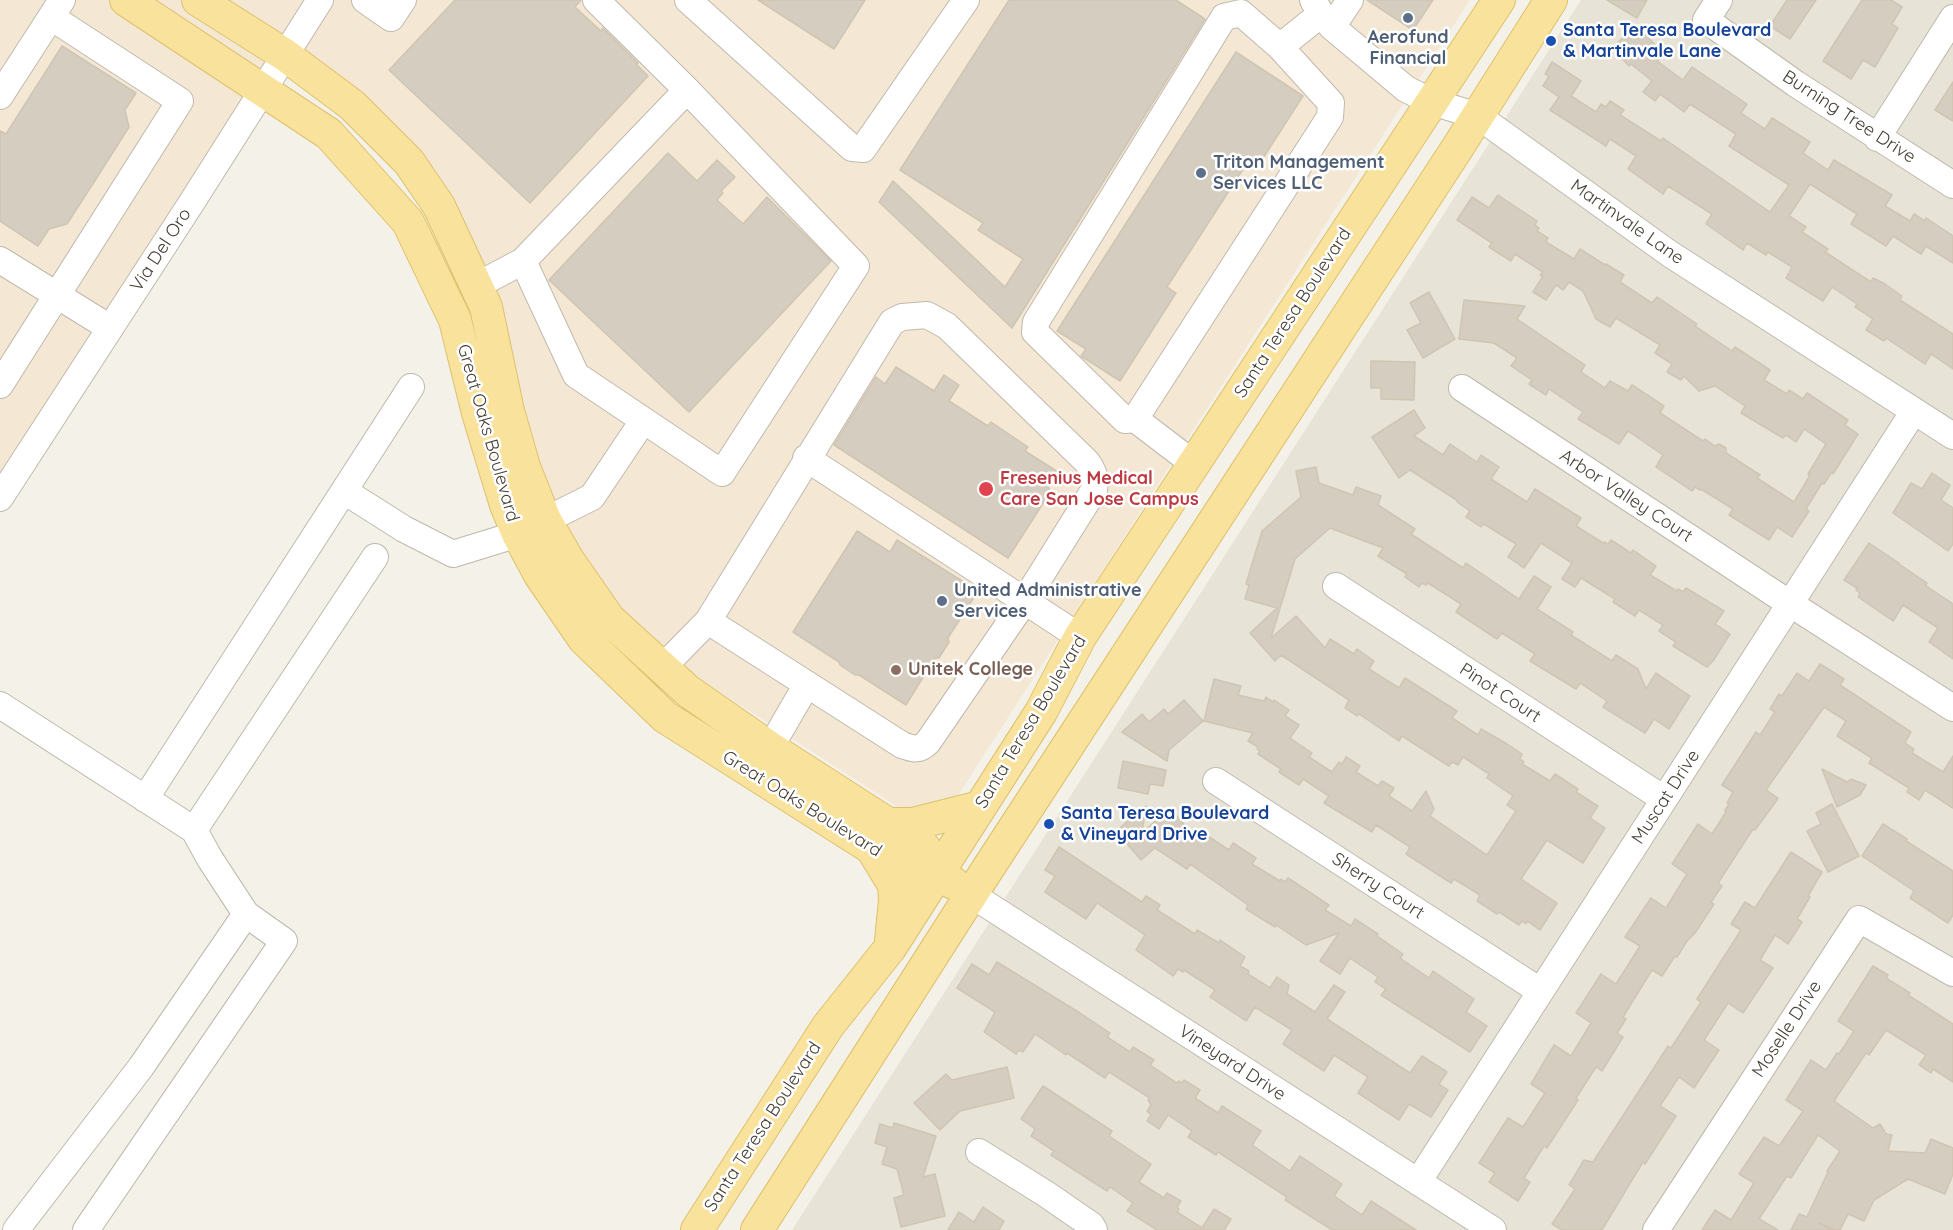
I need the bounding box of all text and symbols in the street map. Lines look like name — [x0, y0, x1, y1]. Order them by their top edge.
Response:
marker: Aerofund Financial — [1401, 11, 1415, 25]
place label: Santa Teresa Boulevard & Martinvale Lane — [1563, 20, 1771, 63]
place label: Aerofund Financial — [1367, 27, 1449, 70]
marker: Santa Teresa Boulevard & Martinvale Lane — [1544, 34, 1558, 48]
street label: Burning Tree Drive — [1778, 66, 1920, 168]
place label: Triton Management Services LLC — [1213, 152, 1385, 195]
marker: Triton Management Services LLC — [1194, 166, 1208, 180]
street label: Martinvale Lane — [1566, 175, 1688, 269]
street label: Via Del Oro — [126, 204, 196, 296]
street label: Santa Teresa Boulevard — [1230, 224, 1356, 402]
street label: Great Oaks Boulevard — [452, 342, 524, 524]
street label: Arbor Valley Court — [1556, 445, 1696, 547]
place label: Fresenius Medical Care San Jose Campus — [1000, 468, 1199, 510]
marker: Fresenius Medical Care San Jose Campus — [977, 480, 995, 498]
place label: United Administrative Services — [954, 580, 1142, 622]
marker: United Administrative Services — [935, 594, 949, 608]
street label: Santa Teresa Boulevard — [971, 632, 1091, 812]
place label: Unitek College — [908, 659, 1033, 681]
street label: Pinot Court — [1455, 659, 1545, 727]
marker: Unitek College — [889, 663, 903, 677]
street label: Great Oaks Boulevard — [718, 746, 886, 862]
street label: Muscat Drive — [1627, 746, 1705, 848]
place label: Santa Teresa Boulevard & Vineyard Drive — [1061, 803, 1269, 846]
marker: Santa Teresa Boulevard & Vineyard Drive — [1042, 817, 1056, 831]
street label: Sherry Court — [1328, 848, 1428, 924]
street label: Moselle Drive — [1748, 977, 1826, 1081]
street label: Vineyard Drive — [1174, 1020, 1290, 1106]
street label: Santa Teresa Boulevard — [700, 1038, 826, 1216]

